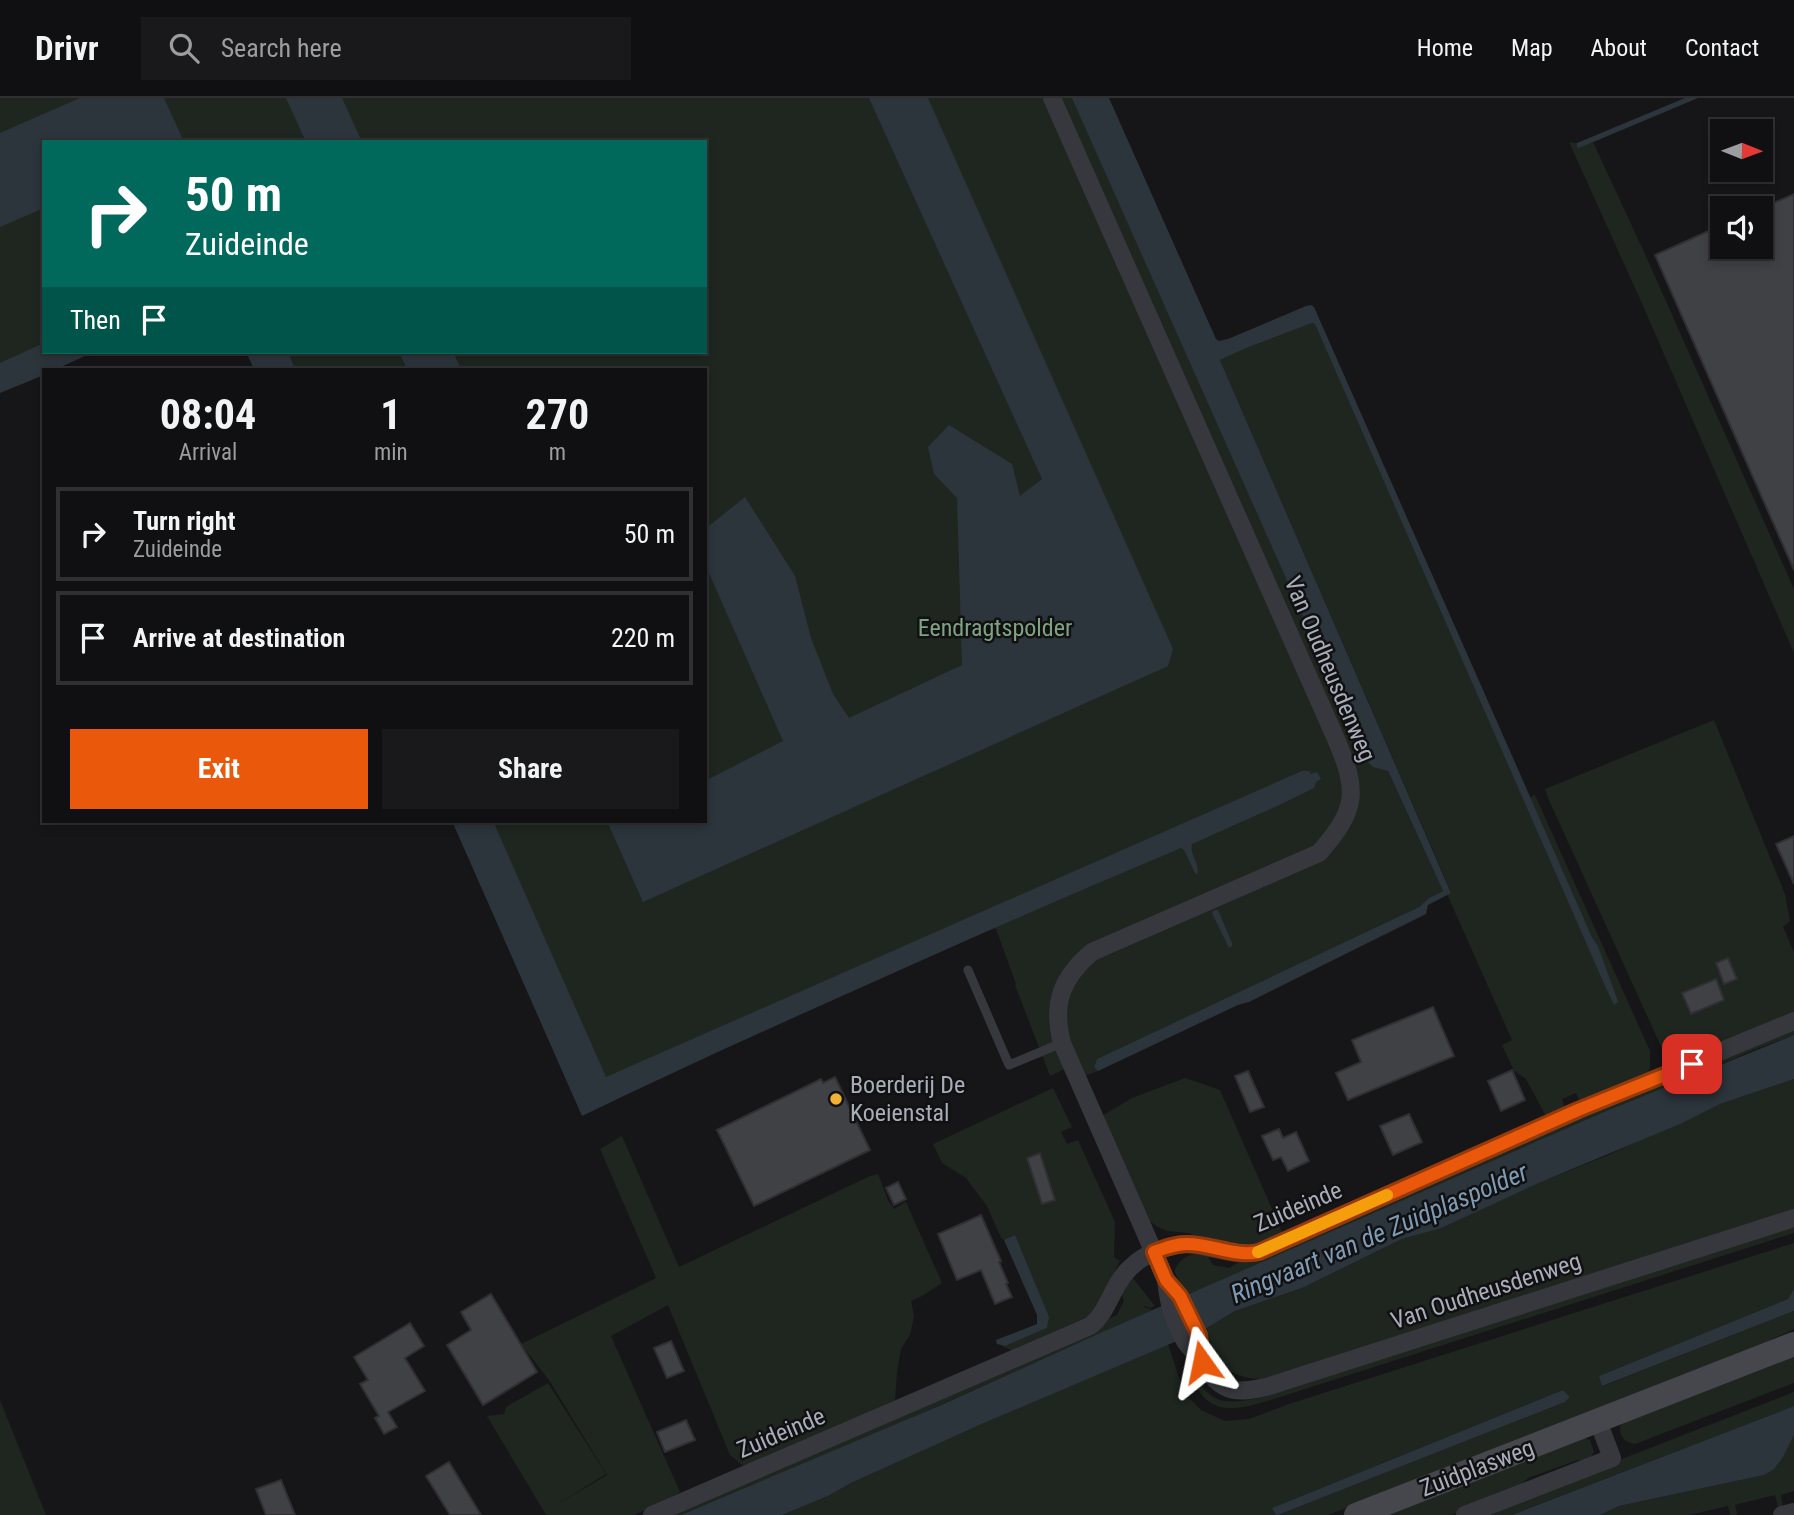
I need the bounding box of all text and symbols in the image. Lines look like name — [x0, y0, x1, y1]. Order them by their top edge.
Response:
search box — [141, 17, 631, 80]
text: Drivr — [35, 29, 99, 68]
icon: search — [165, 29, 203, 67]
text: Search here — [221, 33, 342, 63]
text: Home — [1417, 34, 1473, 62]
text: Map — [1511, 34, 1553, 62]
text: About — [1591, 34, 1647, 62]
text: Contact — [1685, 34, 1759, 62]
north arrow — [1710, 119, 1773, 182]
map controls — [1710, 119, 1773, 259]
text: 50 m — [185, 166, 282, 223]
icon: right — [70, 168, 161, 259]
button: sound — [1710, 196, 1773, 259]
text: Zuideinde — [185, 225, 309, 263]
icon: arrive — [135, 301, 173, 339]
text: Then — [70, 305, 121, 335]
text: 08:04 — [160, 390, 256, 439]
text: 1 — [380, 390, 401, 439]
text: 270 — [525, 390, 589, 439]
text: Arrival — [179, 439, 237, 466]
text: min — [374, 439, 408, 466]
text: m — [549, 439, 566, 466]
text: Turn right — [133, 506, 235, 536]
icon: right — [74, 515, 112, 553]
text: 50 m — [624, 519, 675, 549]
text: Zuideinde — [133, 536, 222, 563]
street label: Van Oudheusdenweg — [1278, 572, 1382, 766]
park label: Eendragtspolder — [918, 614, 1072, 642]
icon: arrive — [74, 619, 112, 657]
text: Arrive at destination — [133, 623, 345, 653]
text: 220 m — [611, 623, 675, 653]
button: Exit — [70, 729, 368, 809]
button: Share — [382, 729, 679, 809]
pin — [1662, 1034, 1722, 1094]
icon: arrive — [1673, 1045, 1711, 1083]
place label: Boerderij De Koeienstal — [850, 1071, 965, 1127]
marker: Boerderij De Koeienstal — [828, 1091, 844, 1107]
water label: Ringvaart van de Zuidplaspolder — [1226, 1156, 1533, 1309]
street label: Zuideinde — [1250, 1176, 1346, 1238]
street label: Van Oudheusdenweg — [1387, 1247, 1585, 1335]
position arrow — [1165, 1325, 1239, 1399]
street label: Zuideinde — [733, 1402, 829, 1464]
street label: Zuidplasweg — [1416, 1433, 1538, 1503]

